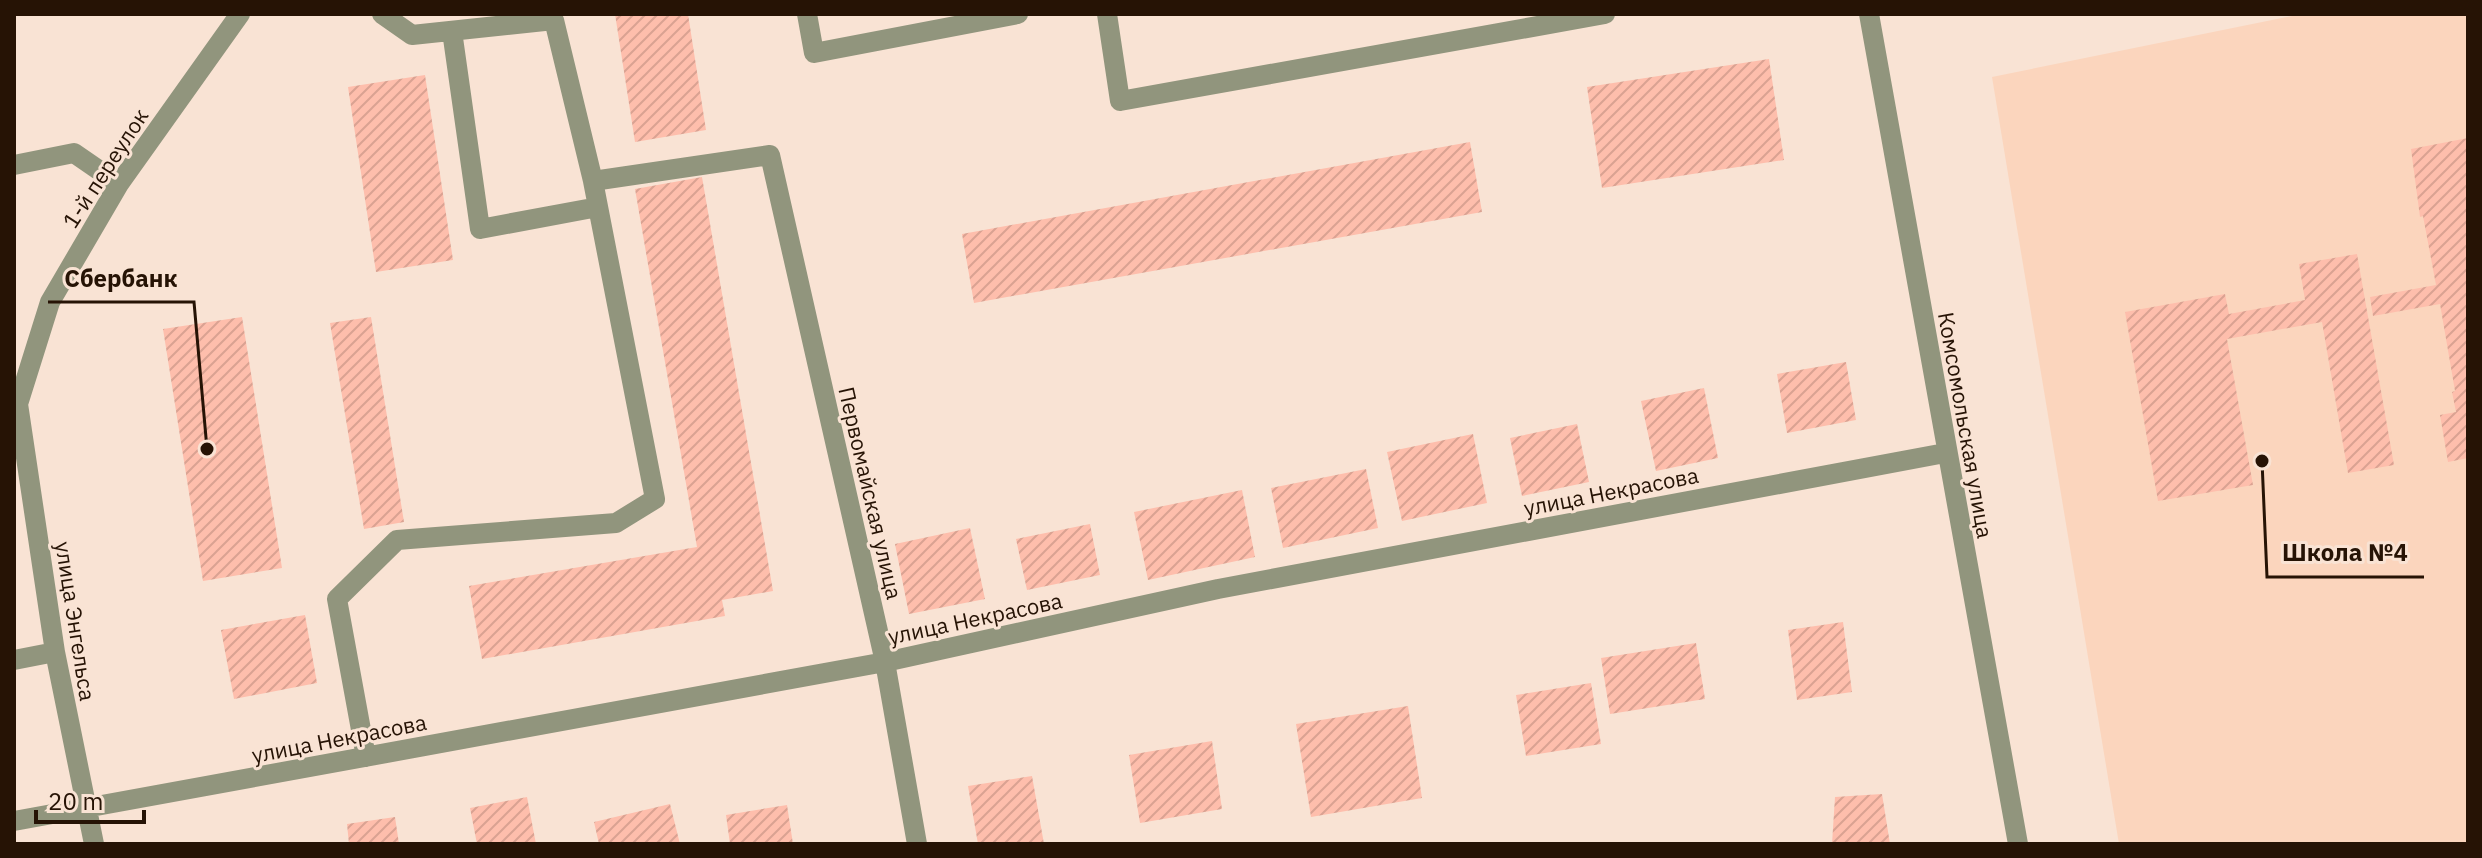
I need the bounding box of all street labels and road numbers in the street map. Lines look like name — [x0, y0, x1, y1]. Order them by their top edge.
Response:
street label: 1-й переулок — [56, 103, 154, 233]
street label: Комсомольская улица — [1932, 310, 2000, 540]
street label: Первомайская улица — [832, 384, 910, 602]
street label: улица Некрасова — [1521, 460, 1701, 522]
street label: улица Энгельса — [49, 539, 103, 703]
street label: улица Некрасова — [885, 585, 1065, 651]
street label: улица Некрасова — [249, 707, 429, 769]

